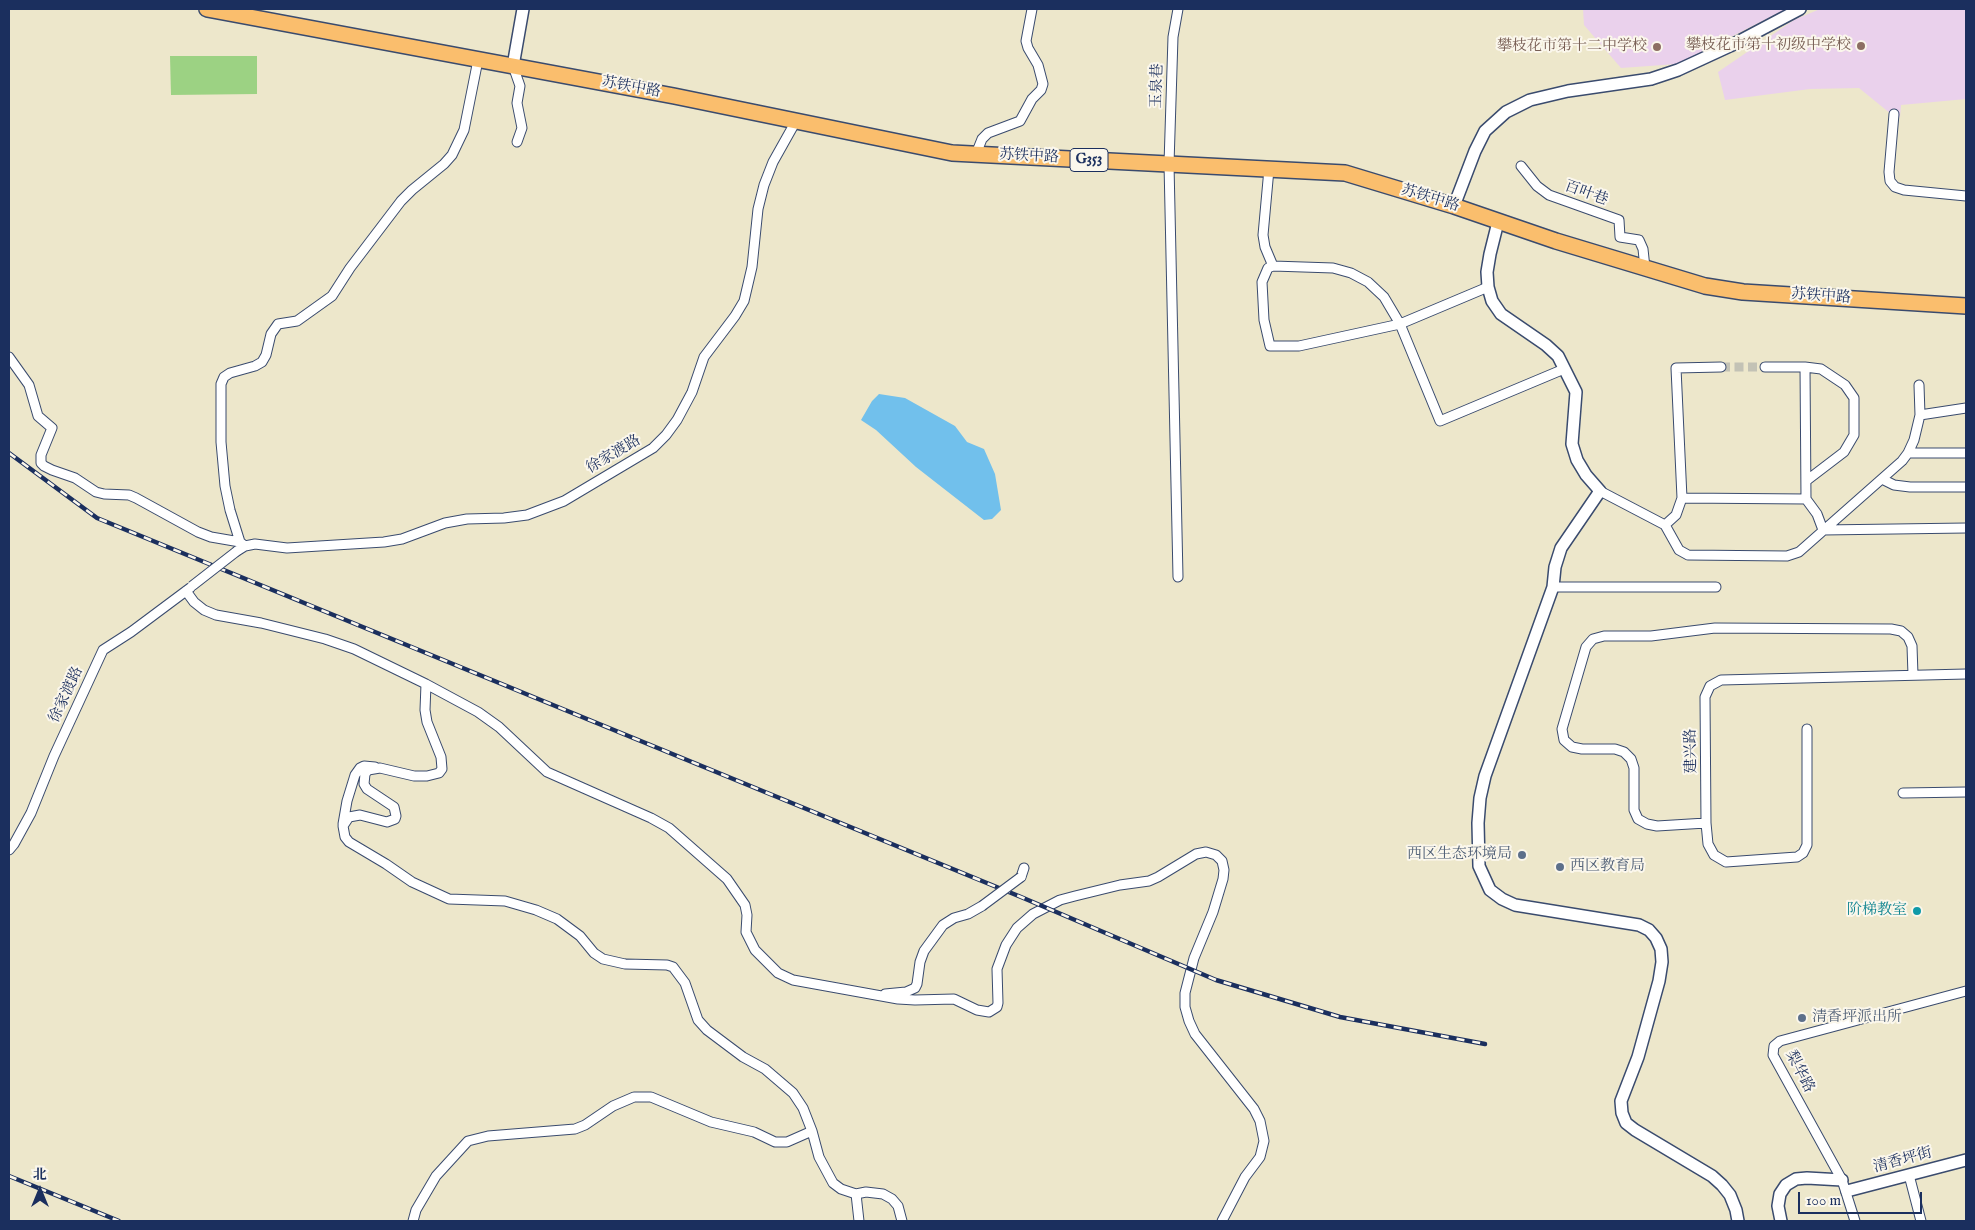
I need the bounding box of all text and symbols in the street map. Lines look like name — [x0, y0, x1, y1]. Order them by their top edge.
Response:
place label: 攀枝花市第十初级中学校 — [1686, 37, 1851, 55]
place label: 攀枝花市第十二中学校 — [1497, 38, 1647, 56]
marker: 攀枝花市第十初级中学校 — [1855, 40, 1867, 52]
marker: 攀枝花市第十二中学校 — [1651, 41, 1663, 53]
street label: 玉泉巷 — [1148, 63, 1168, 109]
street label: 苏铁中路 — [600, 74, 662, 102]
street label: 苏铁中路 — [999, 146, 1059, 168]
road number: G353 — [1070, 148, 1108, 172]
street label: 百叶巷 — [1562, 178, 1610, 210]
street label: 苏铁中路 — [1399, 182, 1461, 216]
street label: 苏铁中路 — [1790, 286, 1852, 308]
street label: 徐家渡路 — [584, 432, 644, 478]
street label: 徐家渡路 — [46, 664, 88, 726]
street label: 建兴路 — [1683, 728, 1701, 774]
place label: 西区生态环境局 — [1407, 846, 1512, 864]
marker: 西区生态环境局 — [1516, 849, 1528, 861]
place label: 西区教育局 — [1570, 858, 1645, 876]
marker: 西区教育局 — [1554, 861, 1566, 873]
place label: 阶梯教室 — [1847, 902, 1907, 920]
marker: 阶梯教室 — [1911, 905, 1923, 917]
place label: 清香坪派出所 — [1812, 1009, 1902, 1027]
marker: 清香坪派出所 — [1796, 1012, 1808, 1024]
street label: 梨华路 — [1781, 1048, 1817, 1096]
street label: 清香坪街 — [1872, 1145, 1934, 1177]
north arrow — [15, 1165, 65, 1215]
text: 北 — [33, 1166, 47, 1184]
scale bar — [1800, 1182, 1924, 1214]
text: 100 m — [1806, 1191, 1841, 1210]

